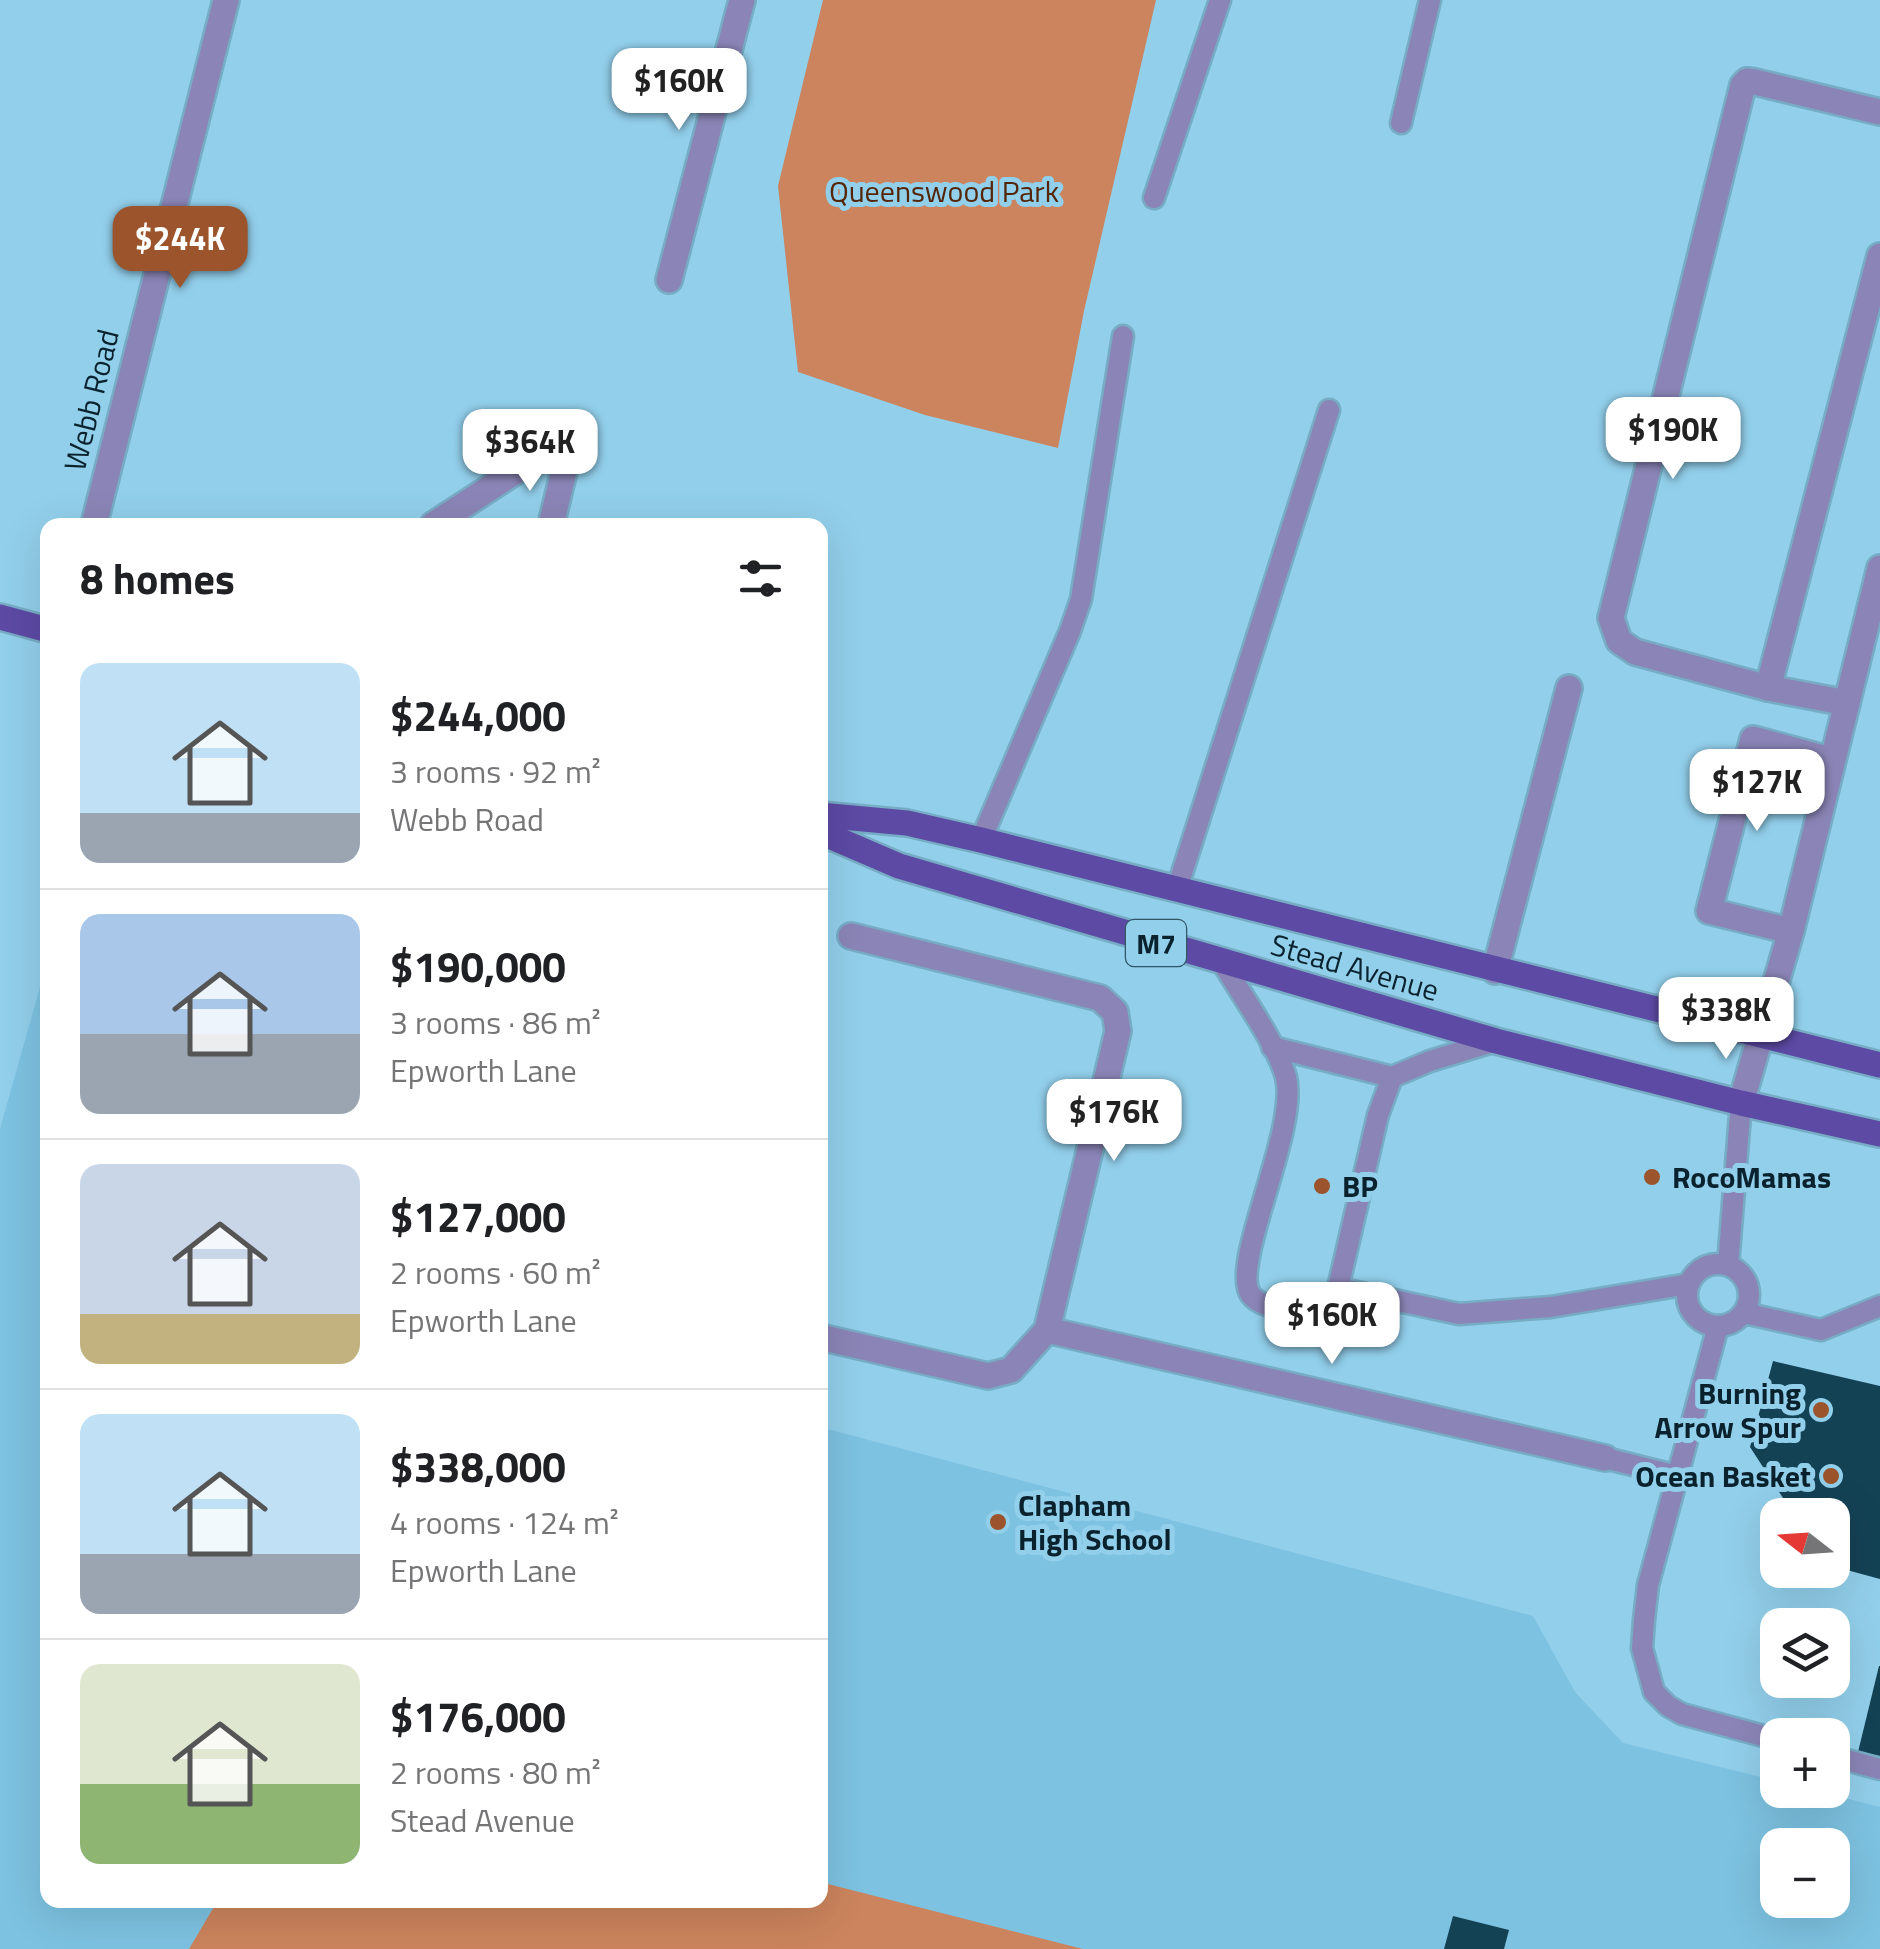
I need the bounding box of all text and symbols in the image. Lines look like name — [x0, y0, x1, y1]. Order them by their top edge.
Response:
pin: $160K — [609, 48, 749, 133]
text: $160K — [634, 56, 724, 104]
park label: Queenswood Park — [829, 168, 1059, 214]
pin: $244K — [110, 206, 250, 291]
text: $244K — [135, 214, 225, 262]
street label: Webb Road — [51, 324, 131, 476]
pin: $190K — [1603, 397, 1743, 482]
text: $190K — [1628, 405, 1718, 453]
pin: $364K — [460, 409, 600, 494]
text: $364K — [485, 417, 575, 465]
text: 8 homes — [80, 546, 235, 610]
icon: filters — [733, 551, 788, 606]
text: $244,000 — [390, 683, 566, 747]
icon: home — [160, 703, 280, 823]
text: 3 rooms · 92 m² — [390, 747, 601, 795]
pin: $127K — [1687, 749, 1827, 834]
text: $127K — [1712, 757, 1802, 805]
text: Webb Road — [390, 795, 544, 843]
road number: M7 — [1126, 920, 1186, 966]
street label: Stead Avenue — [1266, 921, 1444, 1013]
text: $190,000 — [390, 934, 566, 998]
icon: home — [160, 954, 280, 1074]
pin: $338K — [1656, 977, 1796, 1062]
text: $338K — [1681, 985, 1771, 1033]
text: 3 rooms · 86 m² — [390, 998, 601, 1046]
text: Epworth Lane — [390, 1046, 577, 1094]
pin: $176K — [1044, 1079, 1184, 1164]
text: $176K — [1069, 1087, 1159, 1135]
place label: RocoMamas — [1672, 1154, 1831, 1200]
place label: BP — [1342, 1163, 1378, 1209]
marker: RocoMamas — [1641, 1166, 1663, 1188]
marker: BP — [1311, 1175, 1333, 1197]
text: $127,000 — [390, 1184, 566, 1248]
icon: home — [160, 1204, 280, 1324]
text: 2 rooms · 60 m² — [390, 1248, 601, 1296]
pin: $160K — [1262, 1282, 1402, 1367]
text: $160K — [1287, 1290, 1377, 1338]
text: Epworth Lane — [390, 1296, 577, 1344]
place label: Burning Arrow Spur — [1655, 1370, 1801, 1450]
marker: Burning Arrow Spur — [1810, 1399, 1832, 1421]
text: $338,000 — [390, 1434, 566, 1498]
place label: Ocean Basket — [1635, 1453, 1811, 1499]
icon: home — [160, 1454, 280, 1574]
marker: Ocean Basket — [1820, 1465, 1842, 1487]
place label: Clapham High School — [1018, 1482, 1172, 1562]
text: 4 rooms · 124 m² — [390, 1498, 619, 1546]
north arrow — [1760, 1498, 1850, 1588]
map controls — [1760, 1498, 1850, 1918]
marker: Clapham High School — [987, 1511, 1009, 1533]
text: Epworth Lane — [390, 1546, 577, 1594]
button: layers — [1760, 1608, 1850, 1698]
text: $176,000 — [390, 1684, 566, 1748]
icon: home — [160, 1704, 280, 1824]
button: + — [1760, 1718, 1850, 1808]
text: 2 rooms · 80 m² — [390, 1748, 601, 1796]
text: Stead Avenue — [390, 1796, 575, 1844]
button: − — [1760, 1828, 1850, 1918]

